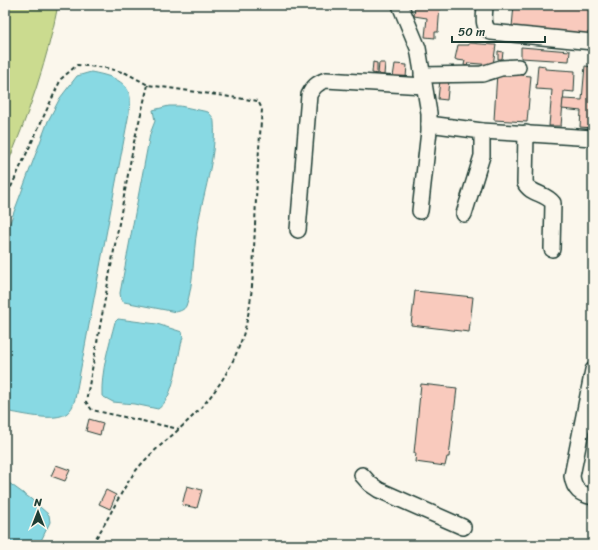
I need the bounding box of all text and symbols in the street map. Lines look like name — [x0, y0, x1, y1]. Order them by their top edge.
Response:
scale bar — [452, 18, 545, 44]
text: 50 m — [458, 21, 485, 43]
north arrow — [18, 492, 58, 532]
text: N — [33, 493, 42, 512]

